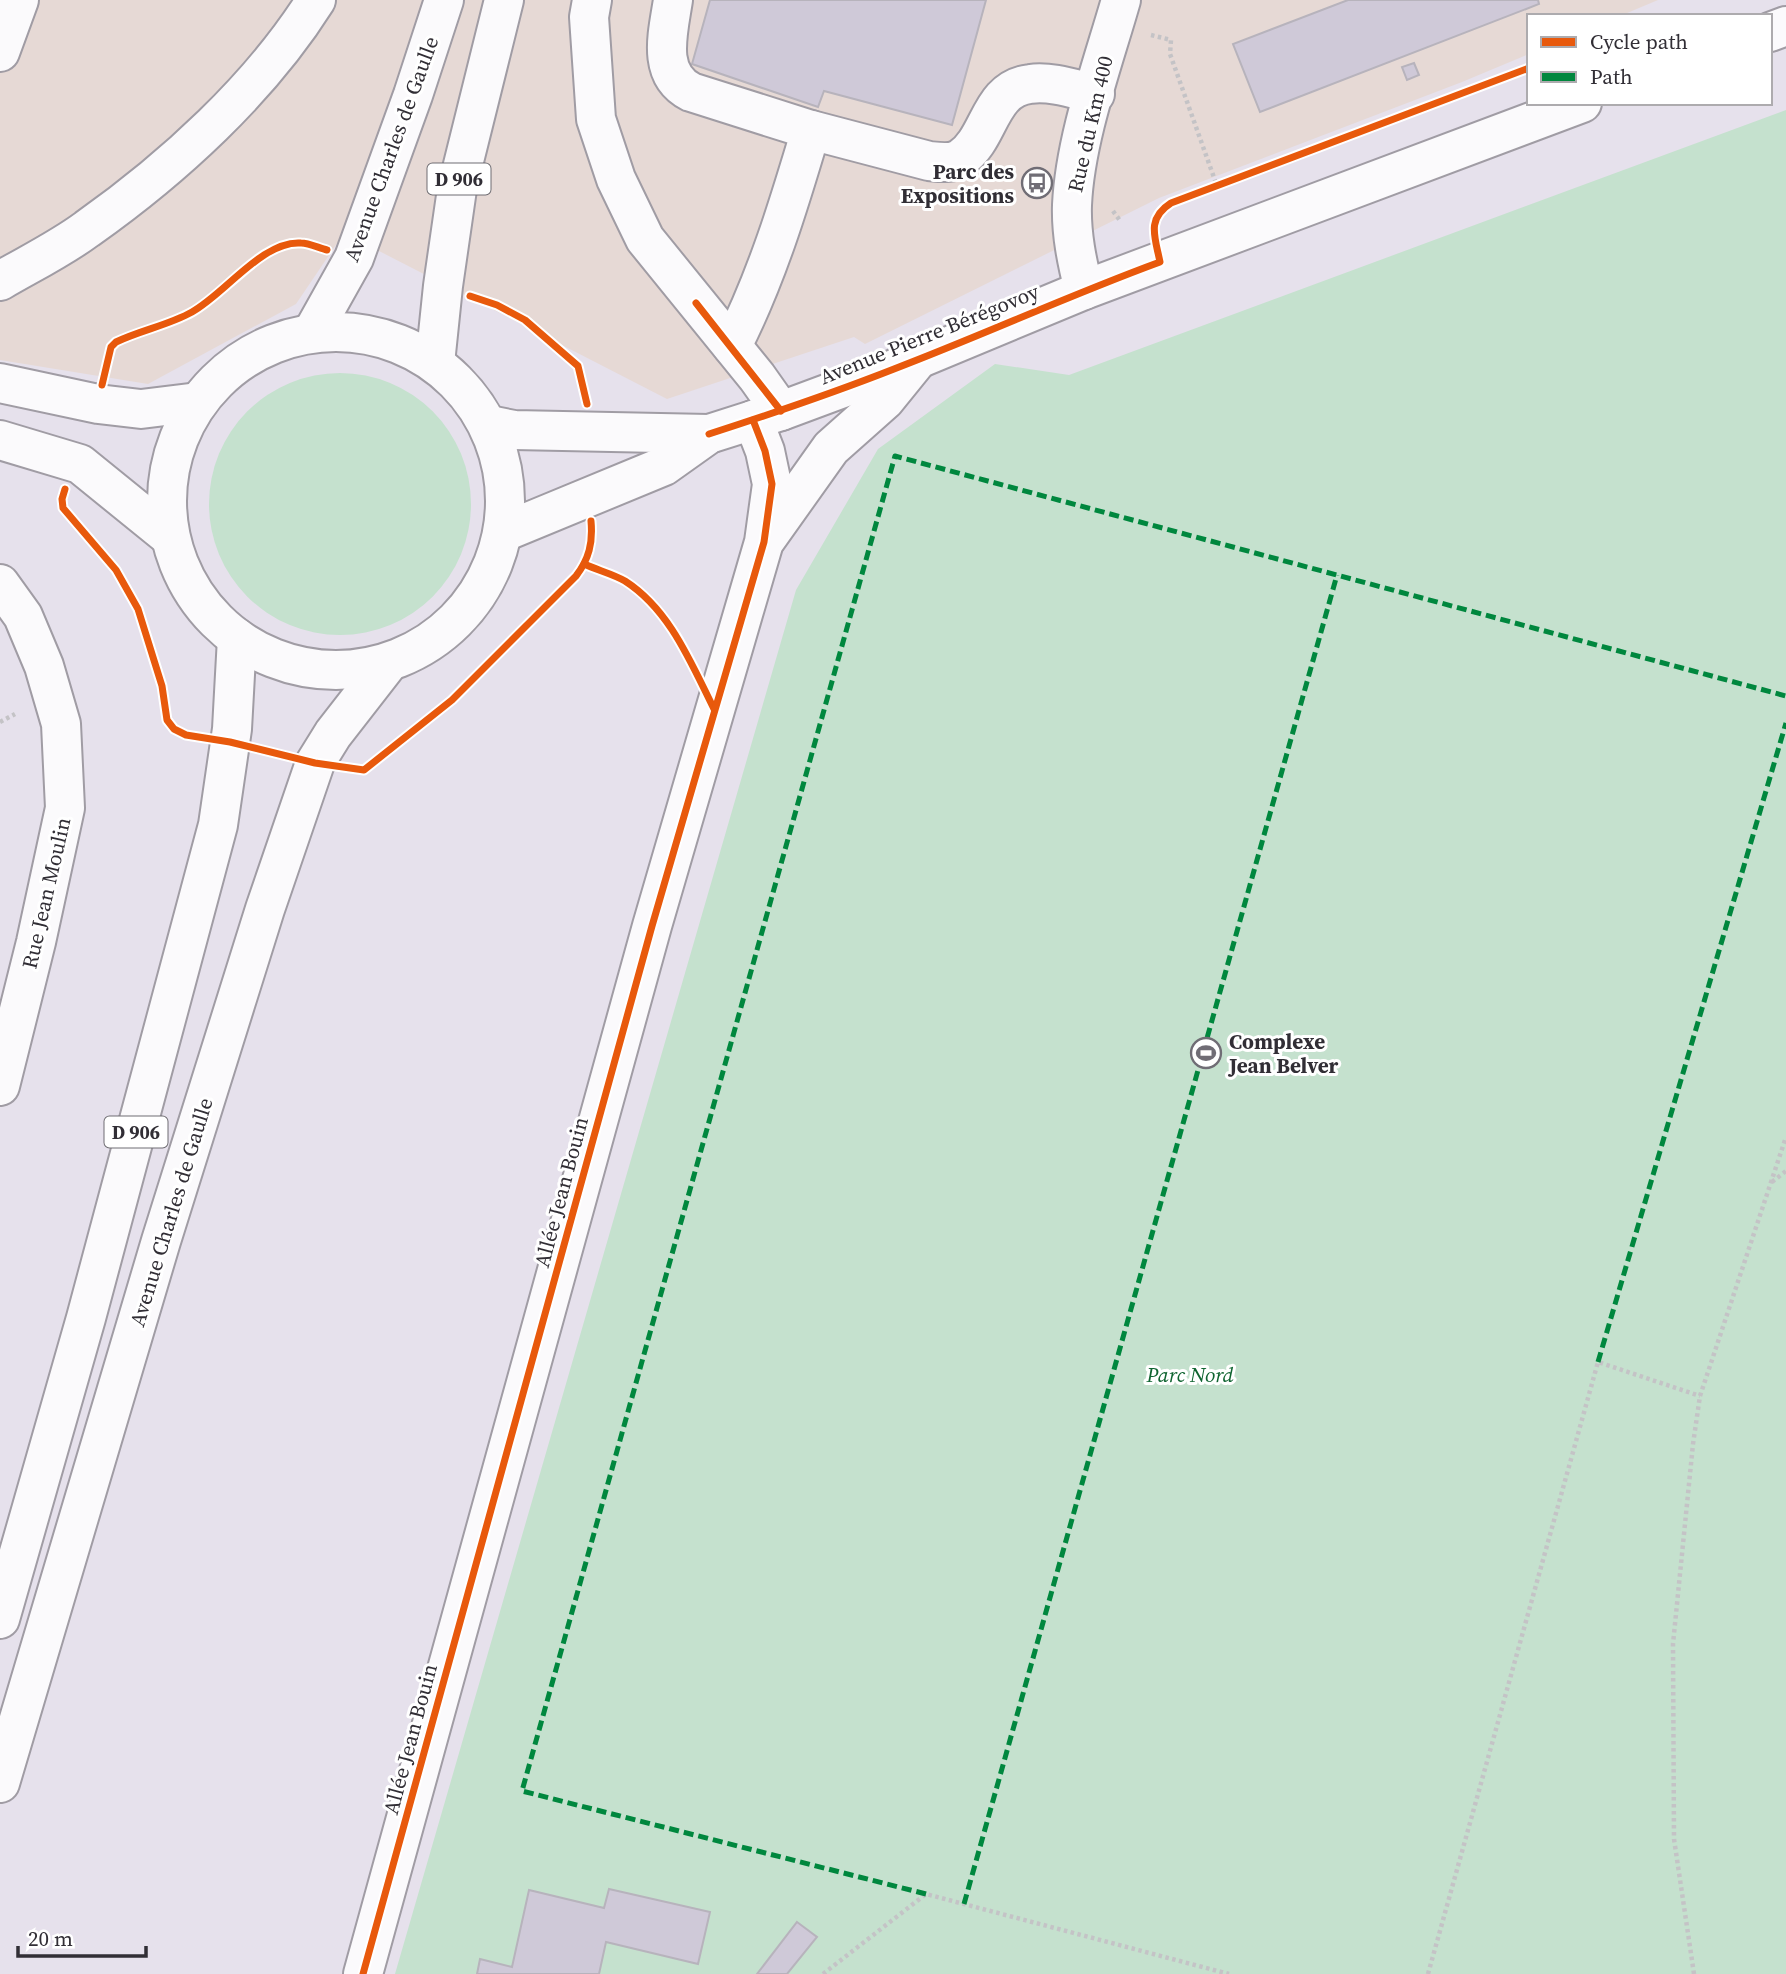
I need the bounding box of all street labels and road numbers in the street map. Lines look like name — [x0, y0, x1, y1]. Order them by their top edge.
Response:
street label: Avenue Charles de Gaulle — [337, 32, 445, 266]
street label: Rue du Km 400 — [1060, 53, 1120, 195]
road number: D 906 — [428, 164, 490, 195]
street label: Avenue Pierre Bérégovoy — [815, 277, 1043, 391]
street label: Rue Jean Moulin — [14, 814, 78, 972]
street label: Avenue Charles de Gaulle — [122, 1094, 220, 1330]
street label: Allée Jean Bouin — [527, 1113, 595, 1270]
road number: D 906 — [104, 1116, 168, 1148]
street label: Allée Jean Bouin — [376, 1660, 444, 1817]

